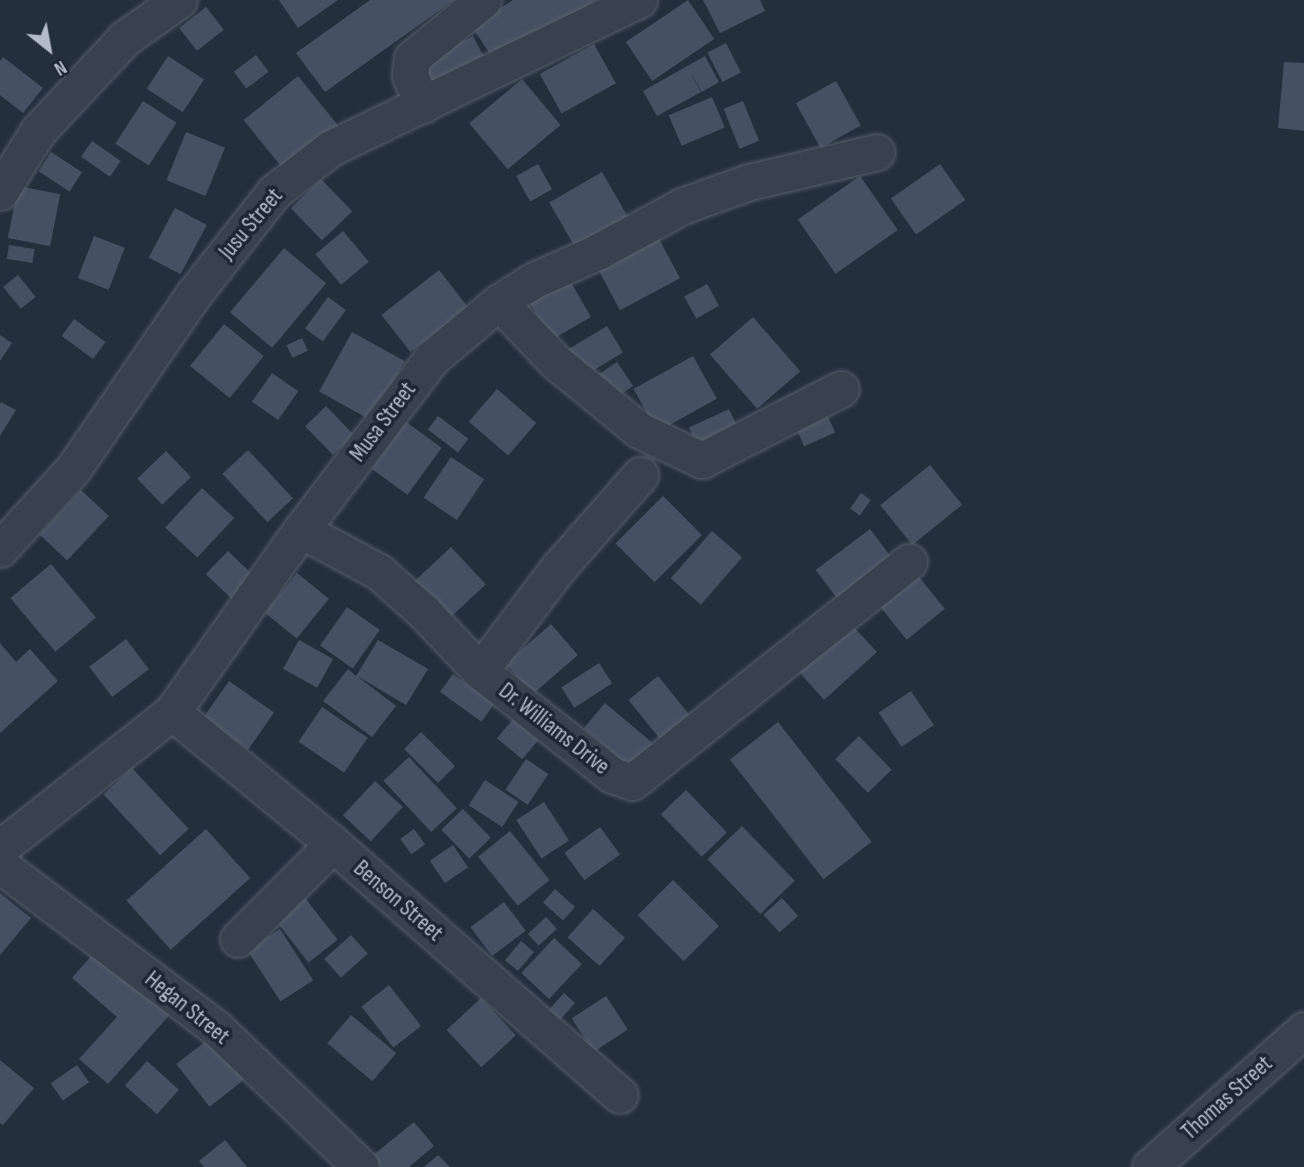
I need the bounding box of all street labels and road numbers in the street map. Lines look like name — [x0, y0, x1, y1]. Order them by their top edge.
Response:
street label: Jusu Street — [213, 183, 289, 265]
street label: Musa Street — [344, 377, 422, 467]
street label: Dr. Williams Drive — [493, 677, 615, 781]
street label: Benson Street — [348, 855, 448, 947]
street label: Hegan Street — [139, 966, 235, 1050]
street label: Thomas Street — [1176, 1050, 1278, 1146]

